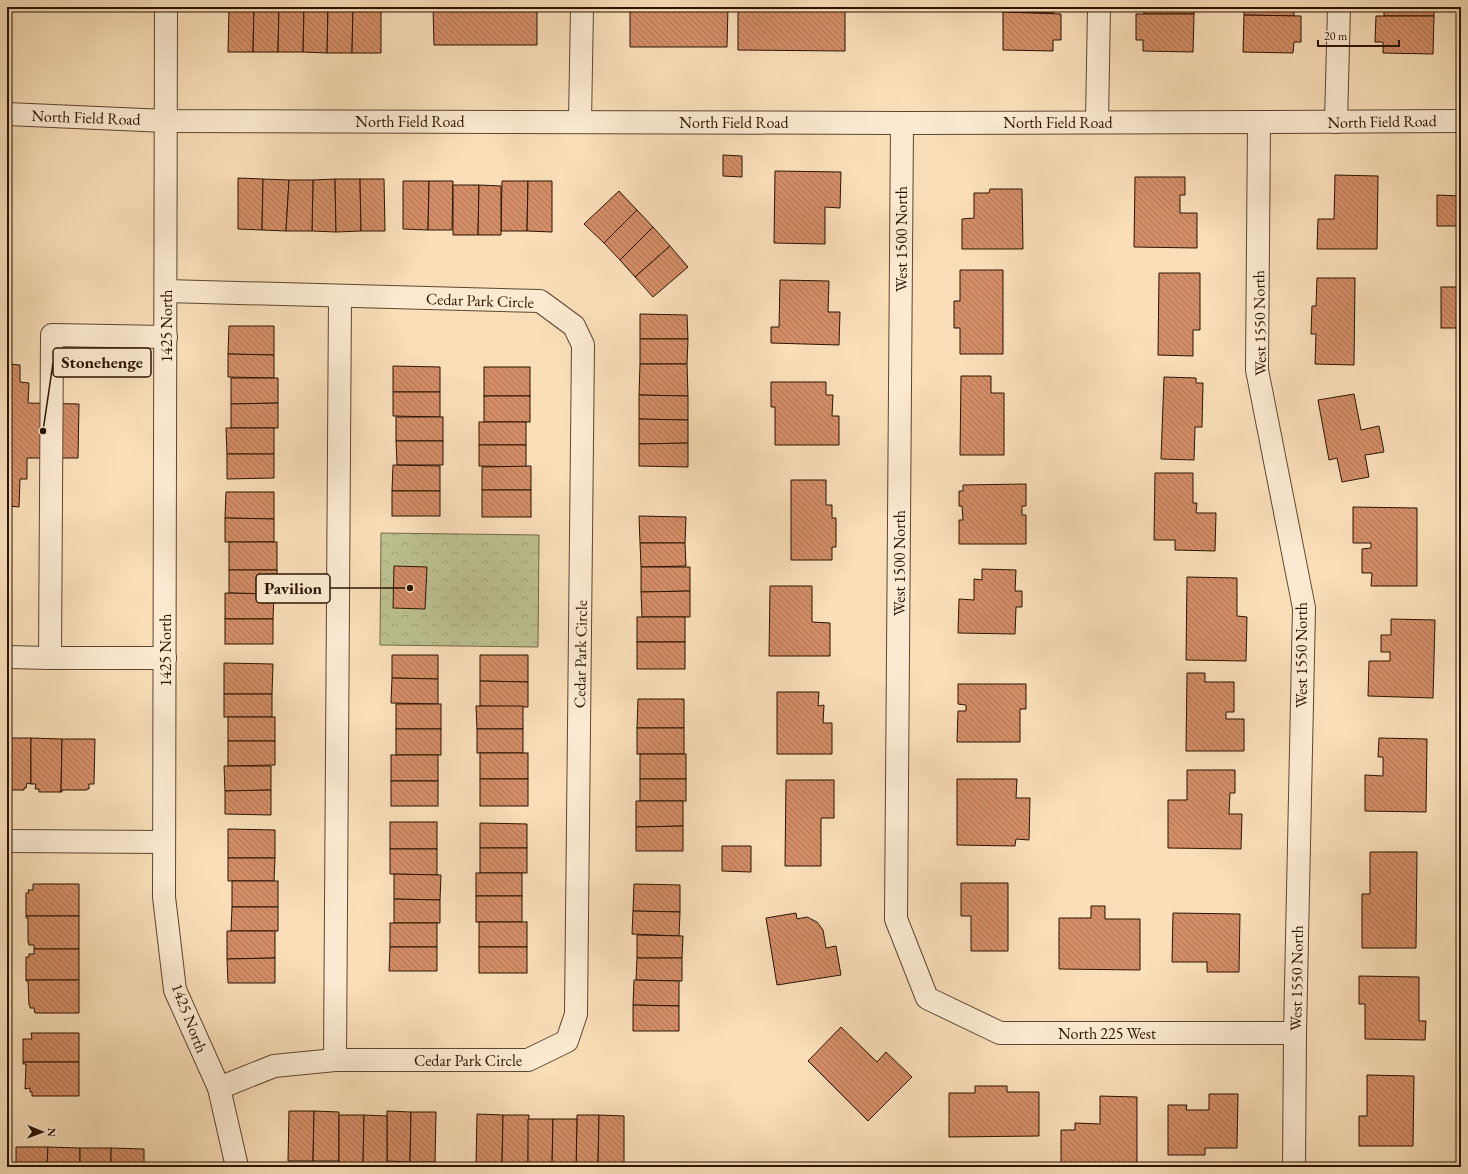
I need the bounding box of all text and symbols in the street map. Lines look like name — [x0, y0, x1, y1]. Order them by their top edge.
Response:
scale bar — [1318, 22, 1399, 48]
text: 20 m — [1324, 28, 1348, 44]
street label: North Field Road — [31, 105, 142, 130]
street label: North Field Road — [1327, 110, 1438, 133]
street label: North Field Road — [355, 111, 466, 132]
street label: North Field Road — [679, 112, 790, 133]
street label: North Field Road — [1003, 112, 1114, 133]
street label: West 1500 North — [891, 186, 912, 292]
street label: West 1550 North — [1248, 270, 1271, 376]
street label: Cedar Park Circle — [426, 288, 534, 313]
street label: 1425 North — [156, 289, 177, 363]
callout: Stonehenge — [53, 348, 151, 377]
text: Stonehenge — [61, 351, 143, 373]
street label: West 1500 North — [889, 510, 910, 616]
callout: Pavilion — [256, 574, 330, 603]
text: Pavilion — [264, 577, 322, 599]
street label: Cedar Park Circle — [569, 600, 592, 708]
street label: West 1550 North — [1291, 602, 1312, 708]
street label: 1425 North — [155, 613, 176, 687]
street label: West 1550 North — [1285, 925, 1308, 1031]
street label: 1425 North — [167, 980, 212, 1056]
street label: North 225 West — [1058, 1023, 1156, 1044]
street label: Cedar Park Circle — [414, 1050, 522, 1071]
north arrow — [22, 1112, 62, 1152]
text: N — [45, 1128, 59, 1137]

